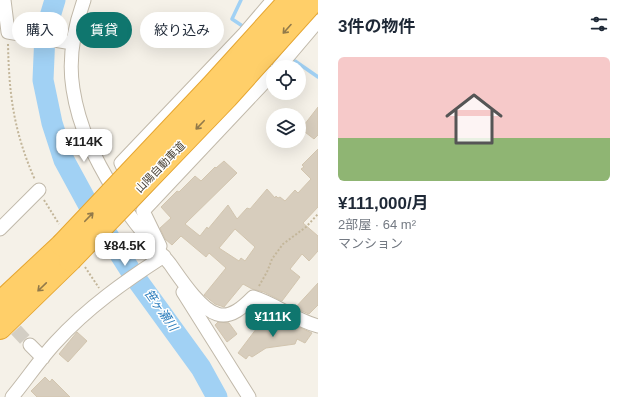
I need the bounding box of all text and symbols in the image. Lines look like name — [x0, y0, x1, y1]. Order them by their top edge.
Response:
chip: 購入 — [12, 12, 68, 48]
chip: 賃貸 — [76, 12, 132, 48]
chip: 絞り込み — [140, 12, 224, 48]
icon: filters — [588, 13, 610, 35]
text: 3件の物件 — [338, 17, 415, 36]
one-way arrow — [283, 24, 292, 34]
map controls — [266, 60, 306, 148]
button: locate — [266, 60, 306, 100]
icon: home — [438, 83, 510, 155]
button: layers — [266, 108, 306, 148]
one-way arrow — [195, 120, 205, 130]
pin: ¥114K — [56, 129, 112, 163]
text: ¥114K — [65, 134, 103, 149]
street label: 山陽自動車道 — [133, 139, 187, 195]
text: ¥111,000/月 — [338, 194, 429, 213]
one-way arrow — [84, 212, 94, 222]
text: 2部屋 · 64 m² — [338, 217, 416, 232]
pin: ¥84.5K — [92, 233, 158, 267]
text: マンション — [338, 236, 403, 251]
text: ¥84.5K — [104, 238, 146, 253]
one-way arrow — [37, 282, 47, 292]
water label: 笹ヶ瀬川 — [141, 286, 182, 335]
pin: ¥111K — [245, 304, 301, 338]
text: ¥111K — [255, 309, 291, 324]

